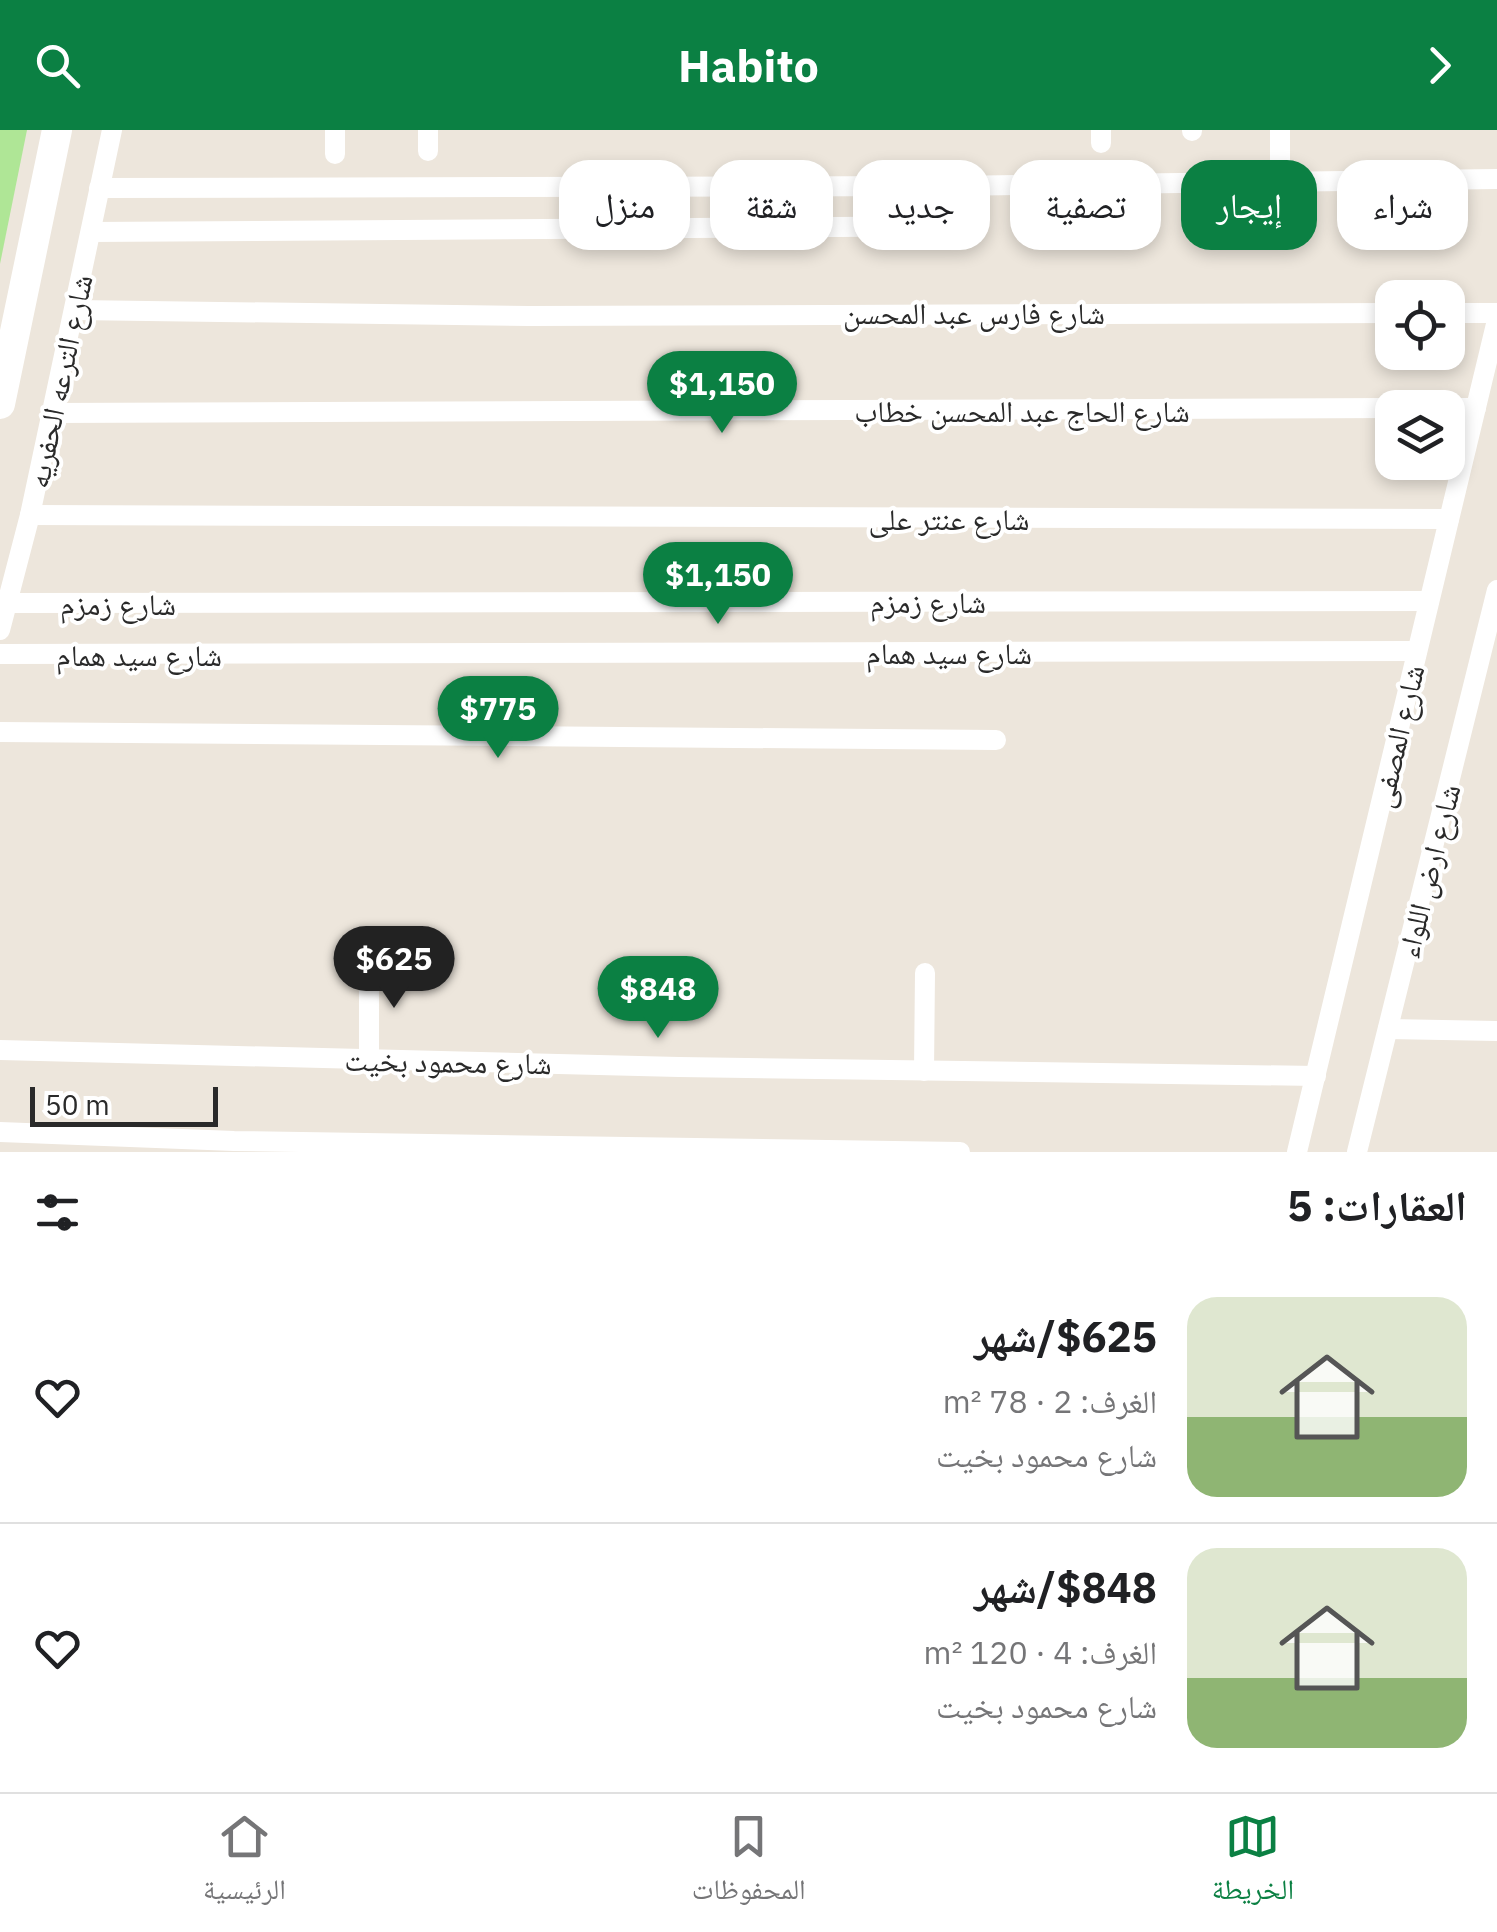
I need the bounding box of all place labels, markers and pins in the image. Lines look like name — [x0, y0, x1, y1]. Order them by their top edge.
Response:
pin: $1,150 — [641, 351, 803, 436]
pin: $1,150 — [637, 542, 799, 627]
pin: $775 — [439, 676, 557, 761]
pin: $625 — [335, 926, 453, 1011]
pin: $848 — [599, 956, 717, 1041]

